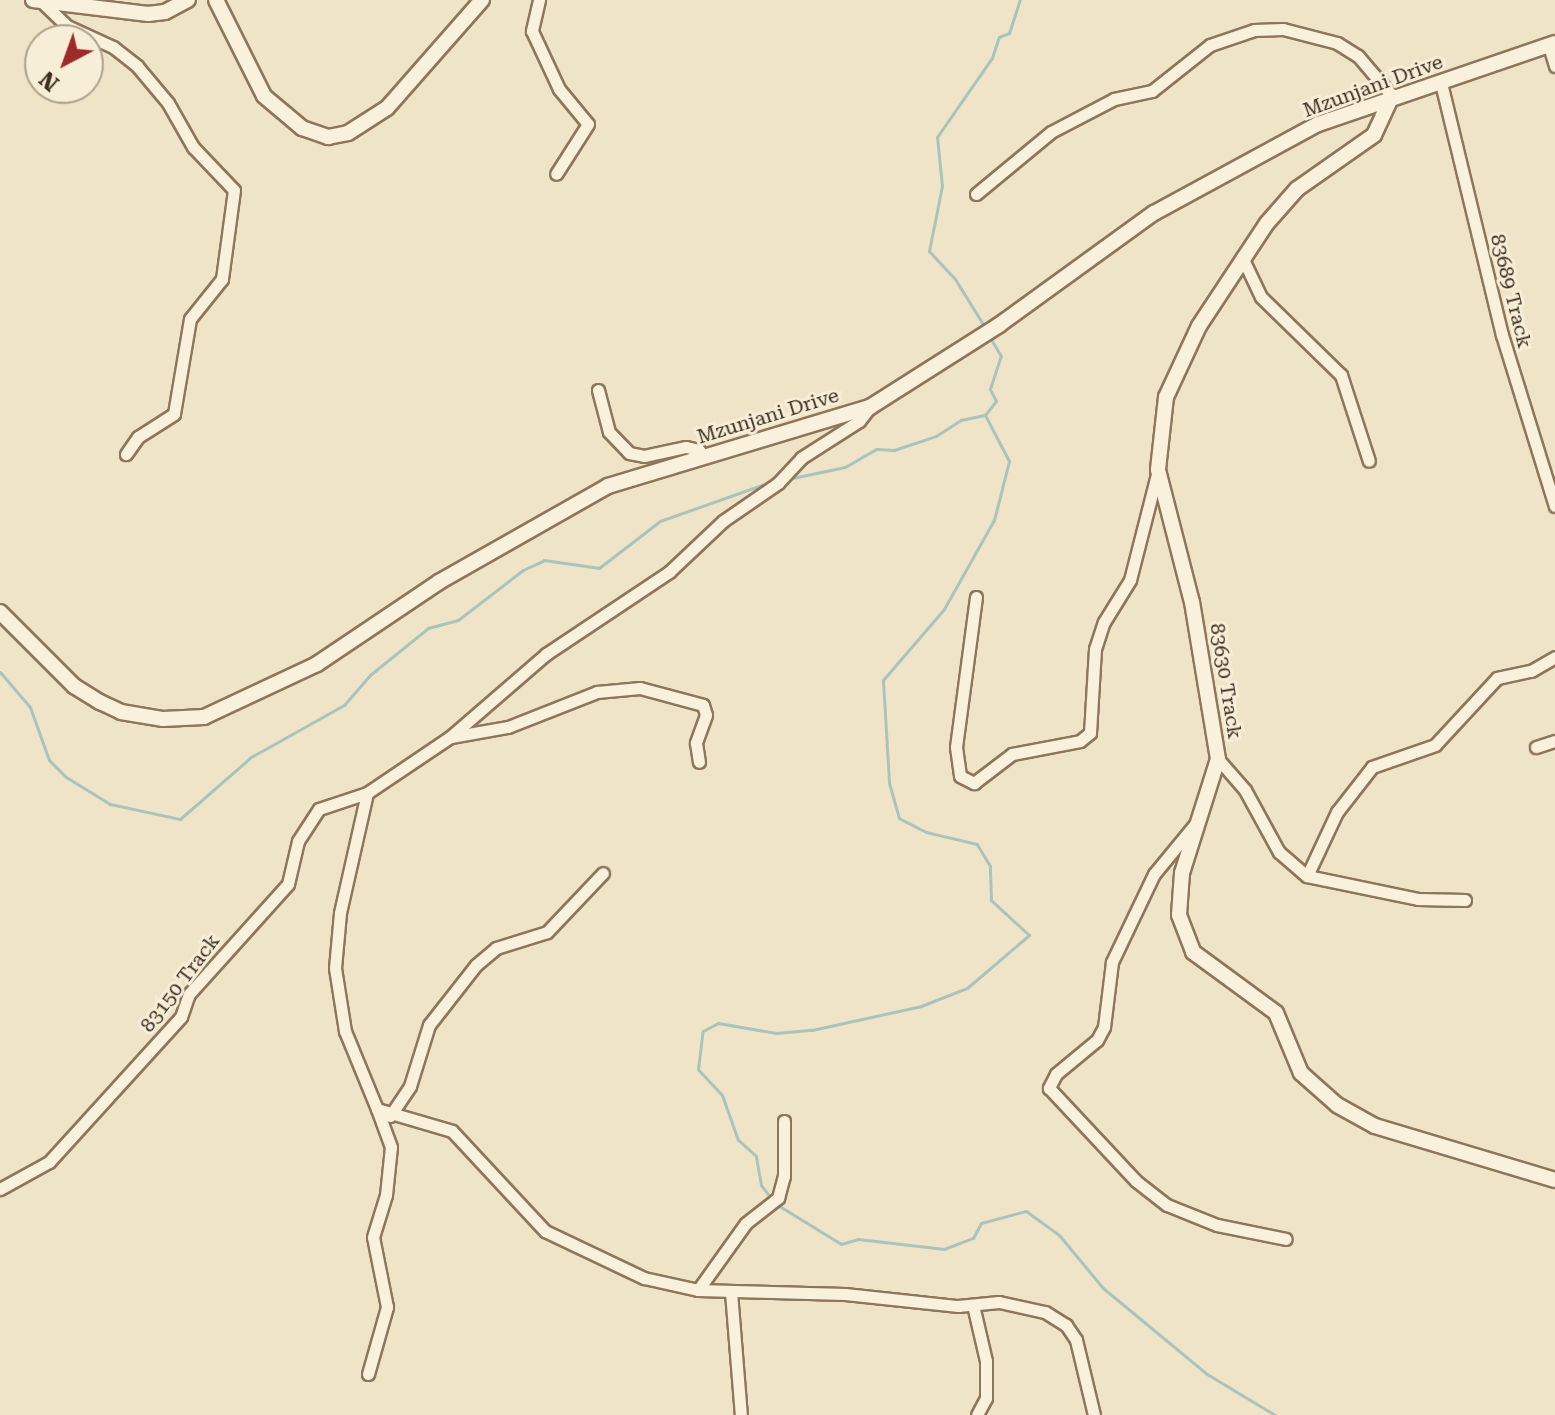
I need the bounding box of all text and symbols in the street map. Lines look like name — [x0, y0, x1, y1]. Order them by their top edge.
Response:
north arrow — [24, 24, 104, 104]
street label: Mzunjani Drive — [1300, 50, 1446, 122]
text: N — [35, 66, 64, 96]
street label: 83689 Track — [1485, 231, 1537, 351]
street label: Mzunjani Drive — [694, 383, 842, 449]
street label: 83630 Track — [1205, 621, 1247, 741]
street label: 83150 Track — [135, 929, 225, 1037]

